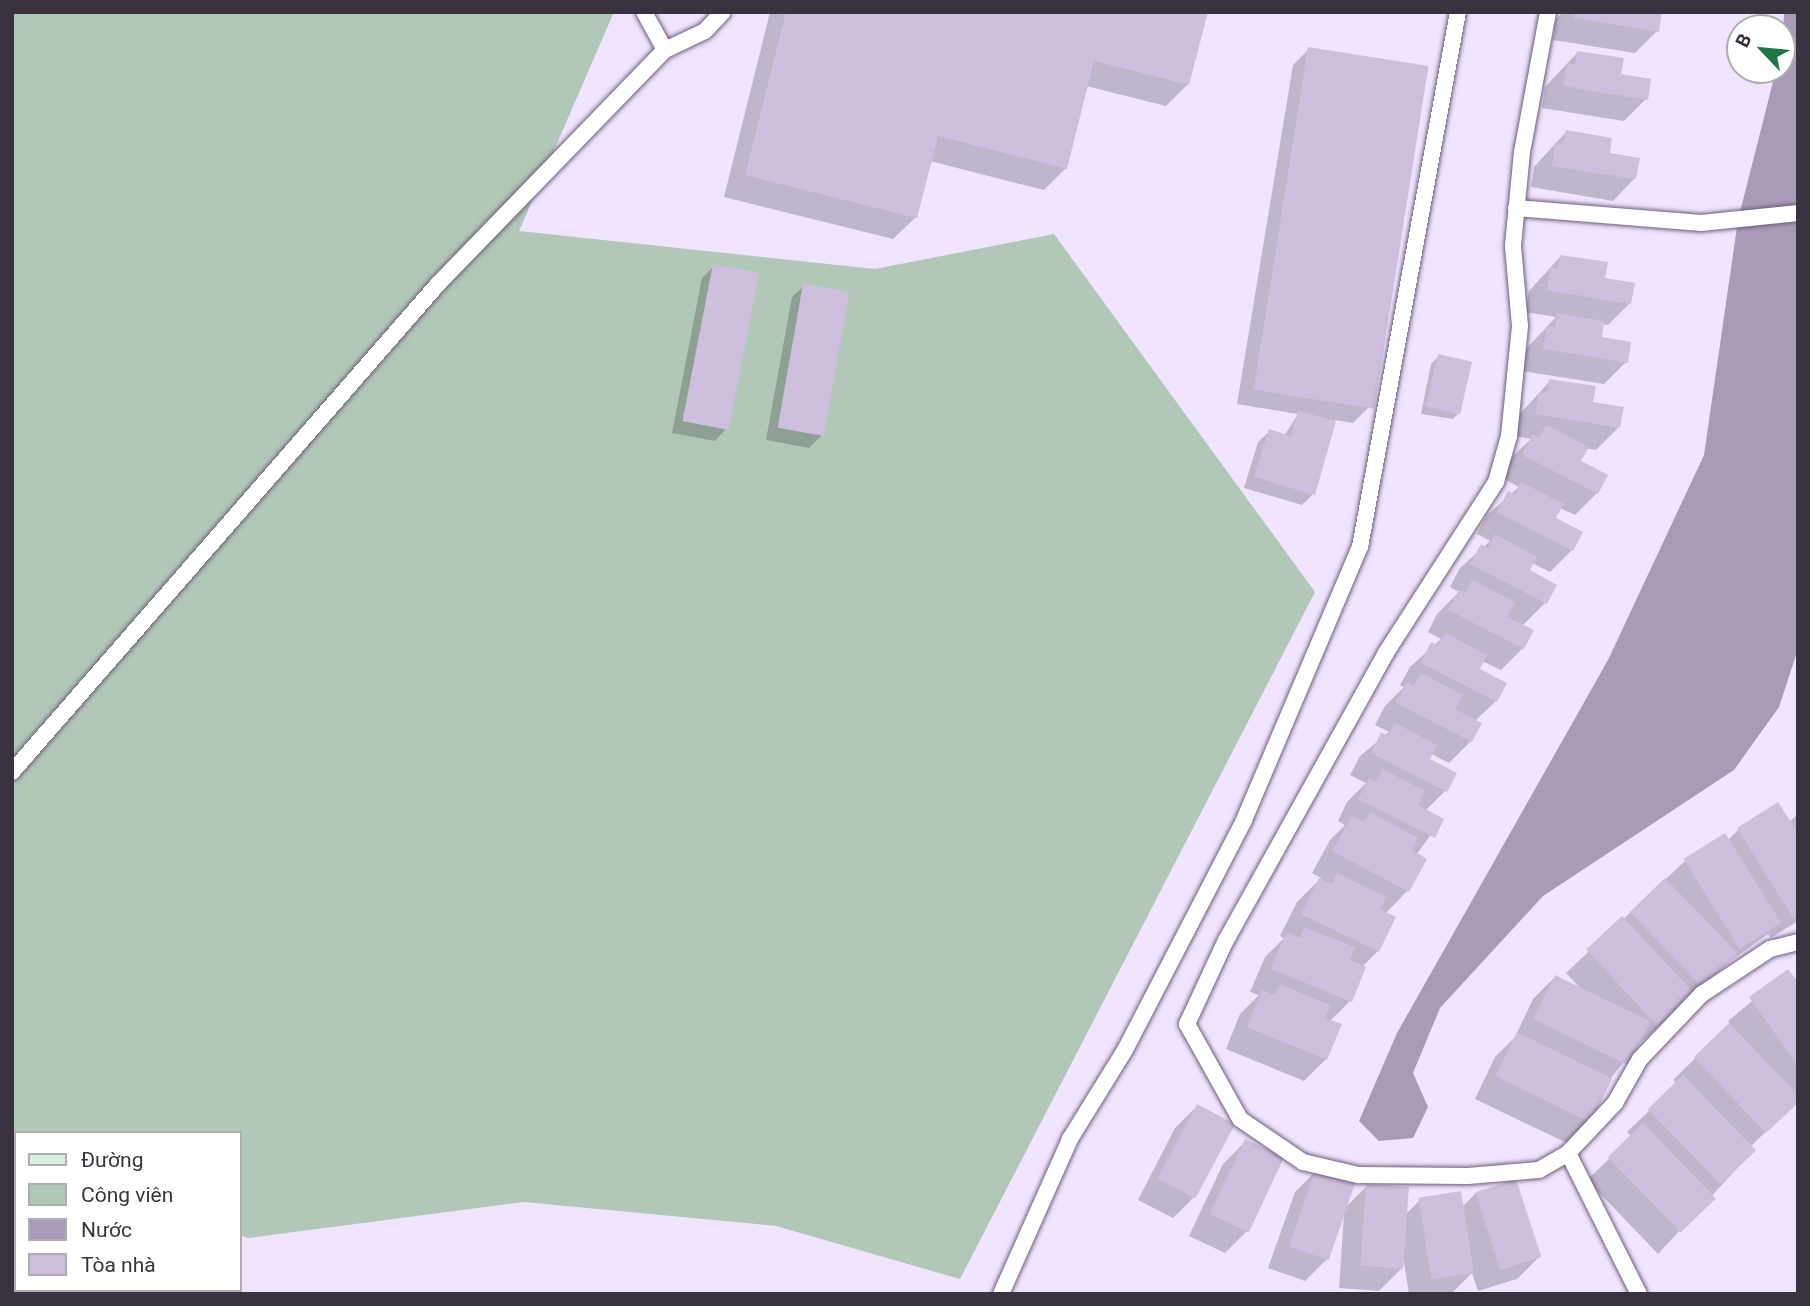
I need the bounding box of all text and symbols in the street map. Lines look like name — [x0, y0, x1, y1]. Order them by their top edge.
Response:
north arrow — [1726, 14, 1796, 84]
text: B — [1730, 30, 1756, 51]
legend — [14, 1131, 242, 1292]
text: Đường — [81, 1148, 143, 1172]
text: Công viên — [81, 1183, 173, 1207]
text: Nước — [81, 1218, 132, 1242]
text: Tòa nhà — [81, 1253, 156, 1277]

